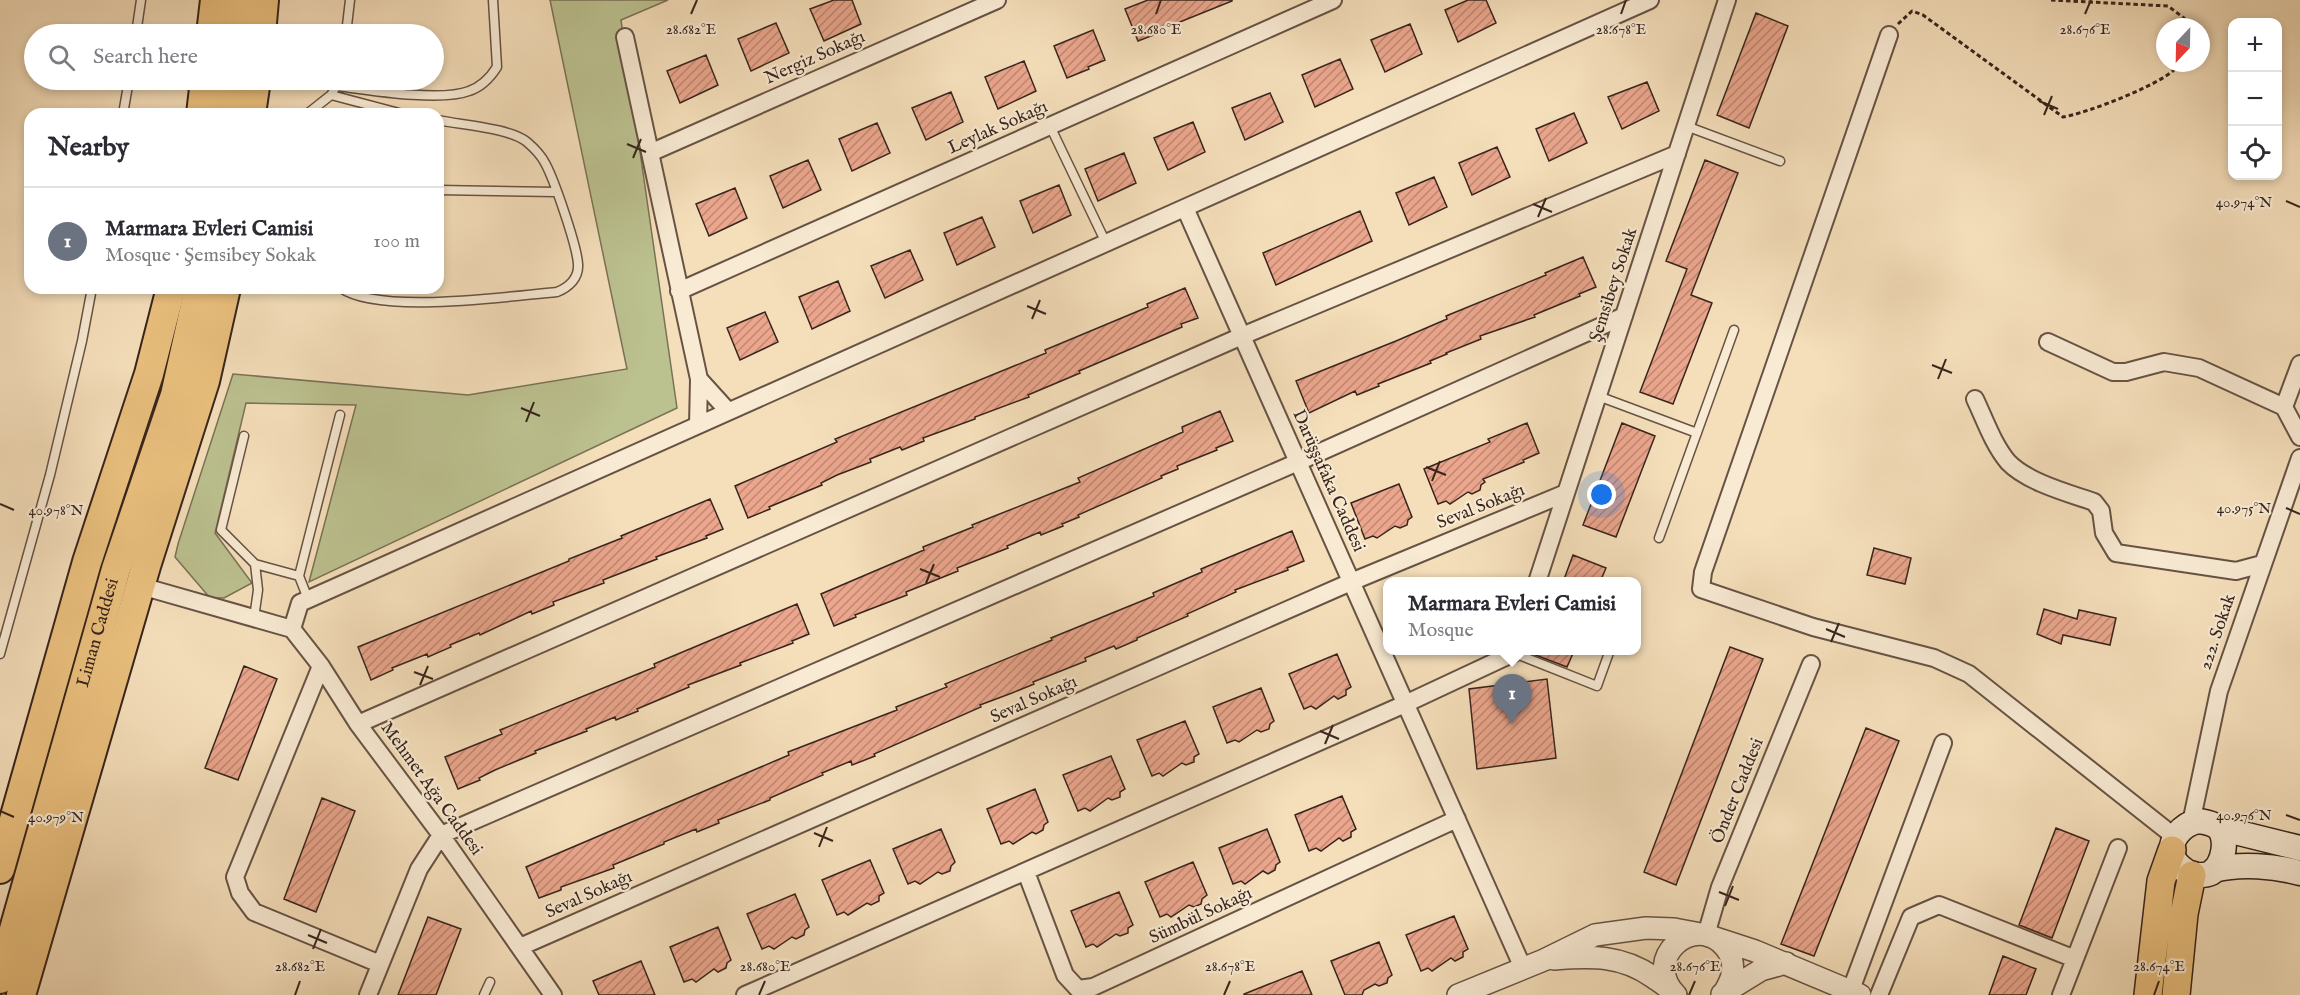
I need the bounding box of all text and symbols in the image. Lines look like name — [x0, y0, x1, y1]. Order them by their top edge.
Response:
north arrow — [2156, 18, 2210, 72]
map controls — [2228, 18, 2282, 180]
button: + — [2228, 18, 2282, 72]
text: 28.682°E — [666, 20, 716, 39]
text: 28.680°E — [1131, 20, 1181, 39]
text: 28.678°E — [1596, 20, 1646, 39]
text: 28.676°E — [2060, 20, 2110, 39]
search box — [24, 24, 444, 90]
street label: Nergiz Sokağı — [761, 26, 869, 90]
icon: search — [45, 41, 78, 74]
text: Search here — [93, 43, 198, 71]
button: − — [2228, 72, 2282, 126]
street label: Leylak Sokağı — [944, 96, 1052, 160]
button: locate — [2228, 126, 2282, 180]
text: Nearby — [48, 131, 129, 164]
text: 40.974°N — [2216, 193, 2272, 212]
text: Marmara Evleri Camisi — [105, 215, 313, 243]
street label: Şemsibey Sokak — [1585, 224, 1643, 345]
text: 1 — [64, 229, 71, 254]
text: 100 m — [373, 229, 420, 254]
text: Mosque · Şemsibey Sokak — [105, 243, 316, 268]
street label: Darüşşafaka Caddesi — [1286, 406, 1370, 556]
street label: Seval Sokağı — [1434, 479, 1529, 535]
your location — [1587, 480, 1616, 509]
text: 40.975°N — [2217, 499, 2271, 518]
text: 40.978°N — [28, 501, 84, 520]
street label: Liman Caddesi — [72, 575, 124, 690]
popup — [1383, 577, 1641, 655]
text: Marmara Evleri Camisi — [1408, 590, 1616, 618]
street label: 222. Sokak — [2194, 591, 2242, 673]
text: Mosque — [1408, 618, 1474, 643]
street label: Seval Sokağı — [987, 671, 1081, 729]
pin: 1 — [1492, 674, 1532, 724]
street label: Mehmet Ağa Caddesi — [375, 718, 487, 861]
street label: Önder Caddesi — [1705, 734, 1770, 847]
text: 40.976°N — [2216, 806, 2272, 825]
text: 40.979°N — [28, 808, 84, 827]
street label: Seval Sokağı — [542, 866, 636, 924]
street label: Sümbül Sokağı — [1146, 882, 1256, 950]
text: 28.682°E — [275, 957, 325, 976]
text: 28.680°E — [740, 957, 790, 976]
text: 28.678°E — [1205, 957, 1255, 976]
text: 28.676°E — [1670, 957, 1720, 976]
text: 28.674°E — [2133, 957, 2185, 976]

